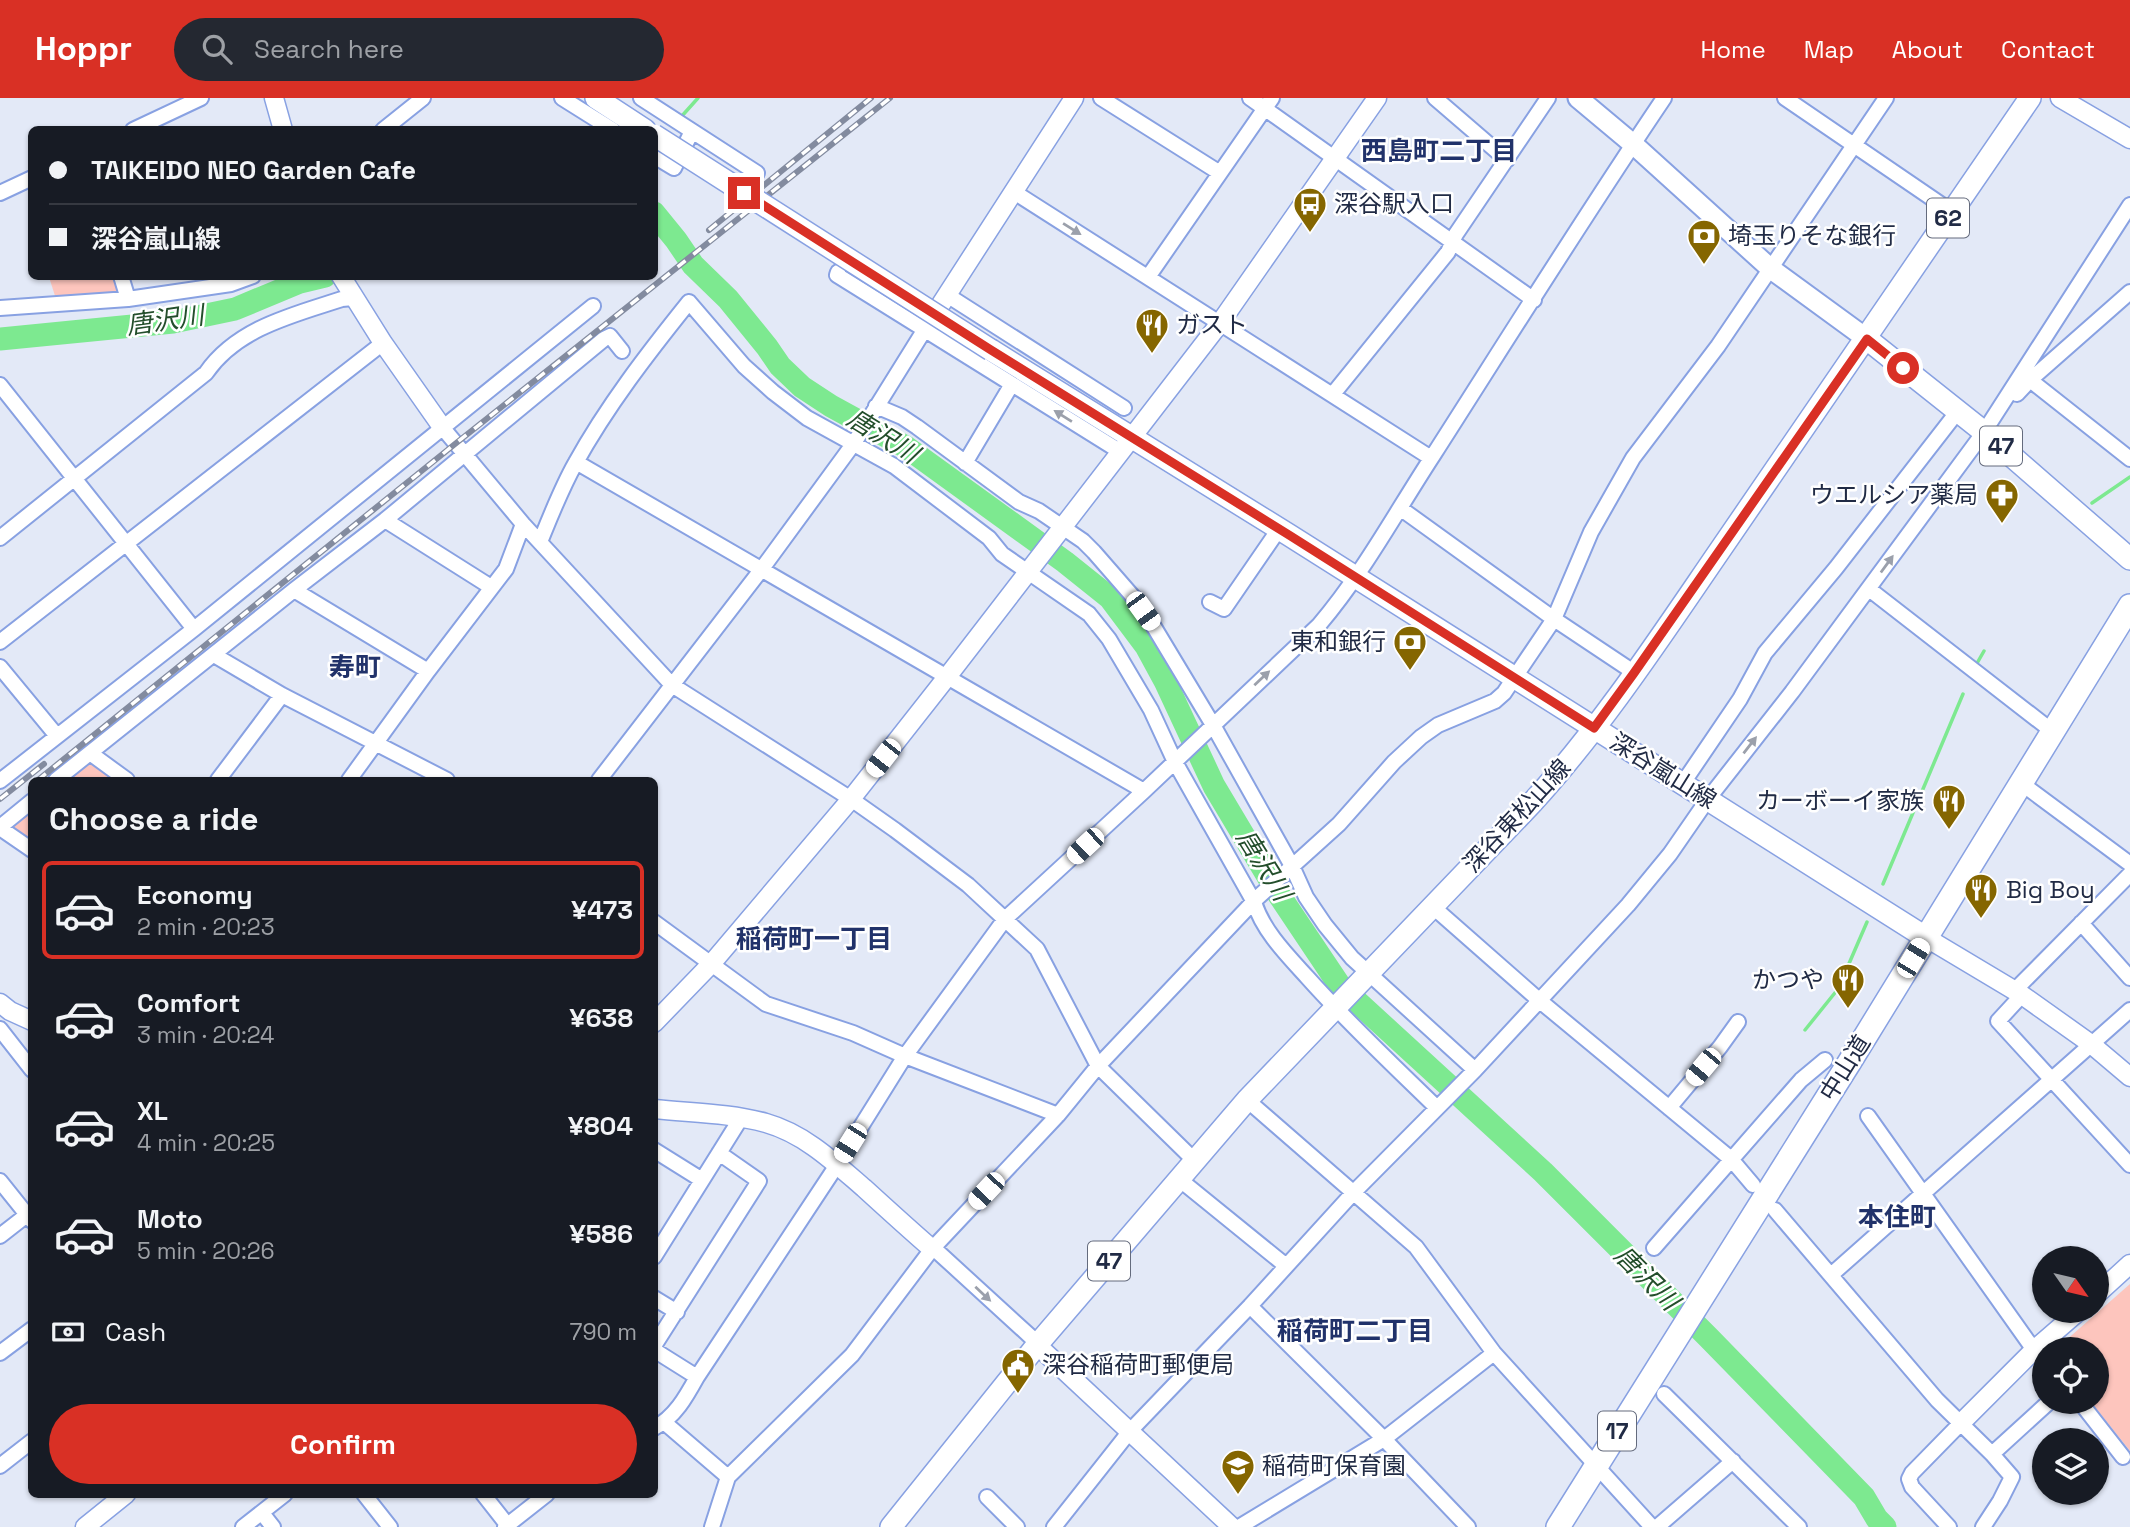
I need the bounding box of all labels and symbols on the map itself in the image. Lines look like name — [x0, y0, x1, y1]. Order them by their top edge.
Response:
district label: 西島町二丁目 — [1361, 134, 1517, 168]
route end — [728, 177, 760, 209]
bus stop icon: 深谷駅入口 — [1291, 185, 1329, 234]
place label: 深谷駅入口 — [1334, 188, 1454, 219]
road number: 62 — [1927, 198, 1969, 238]
bank icon: 埼玉りそな銀行 — [1685, 217, 1723, 266]
place label: 埼玉りそな銀行 — [1728, 220, 1896, 251]
one-way arrow — [1062, 222, 1082, 235]
water label: 唐沢川 — [124, 297, 209, 342]
restaurant icon: ガスト — [1133, 306, 1171, 355]
place label: ガスト — [1176, 309, 1248, 340]
route start — [1887, 352, 1919, 384]
water label: 唐沢川 — [841, 401, 928, 473]
one-way arrow — [1054, 409, 1073, 422]
road number: 47 — [1980, 426, 2022, 466]
pharmacy icon: ウエルシア薬局 — [1983, 476, 2021, 525]
place label: ウエルシア薬局 — [1810, 479, 1978, 510]
one-way arrow — [1880, 555, 1894, 573]
car — [1123, 588, 1164, 634]
bank icon: 東和銀行 — [1391, 623, 1429, 672]
place label: 東和銀行 — [1290, 626, 1386, 657]
district label: 寿町 — [329, 650, 381, 684]
one-way arrow — [1253, 670, 1270, 686]
street label: 深谷嵐山線 — [1604, 726, 1722, 816]
car — [862, 735, 905, 781]
one-way arrow — [1742, 737, 1757, 755]
street label: 深谷東松山線 — [1456, 752, 1577, 879]
restaurant icon: カーボーイ家族 — [1930, 782, 1968, 831]
place label: カーボーイ家族 — [1756, 785, 1924, 816]
water label: 唐沢川 — [1229, 823, 1301, 910]
car — [1063, 824, 1108, 868]
restaurant icon: Big Boy — [1962, 871, 2000, 920]
place label: Big Boy — [2006, 874, 2095, 905]
district label: 稲荷町一丁目 — [736, 922, 892, 956]
car — [1894, 935, 1933, 981]
restaurant icon: かつや — [1829, 961, 1867, 1010]
place label: かつや — [1752, 964, 1824, 995]
street label: 中山道 — [1812, 1029, 1877, 1106]
car — [1682, 1044, 1725, 1090]
car — [830, 1120, 871, 1166]
car — [964, 1168, 1009, 1214]
district label: 本住町 — [1858, 1200, 1936, 1234]
water label: 唐沢川 — [1607, 1238, 1689, 1320]
road number: 47 — [1088, 1242, 1130, 1280]
north arrow — [2032, 1246, 2109, 1323]
one-way arrow — [975, 1285, 992, 1301]
district label: 稲荷町二丁目 — [1277, 1314, 1433, 1348]
public building icon: 深谷稲荷町郵便局 — [999, 1346, 1037, 1395]
place label: 深谷稲荷町郵便局 — [1042, 1349, 1234, 1380]
road number: 17 — [1598, 1412, 1636, 1450]
school or university icon: 稲荷町保育園 — [1219, 1447, 1257, 1496]
place label: 稲荷町保育園 — [1262, 1450, 1406, 1481]

